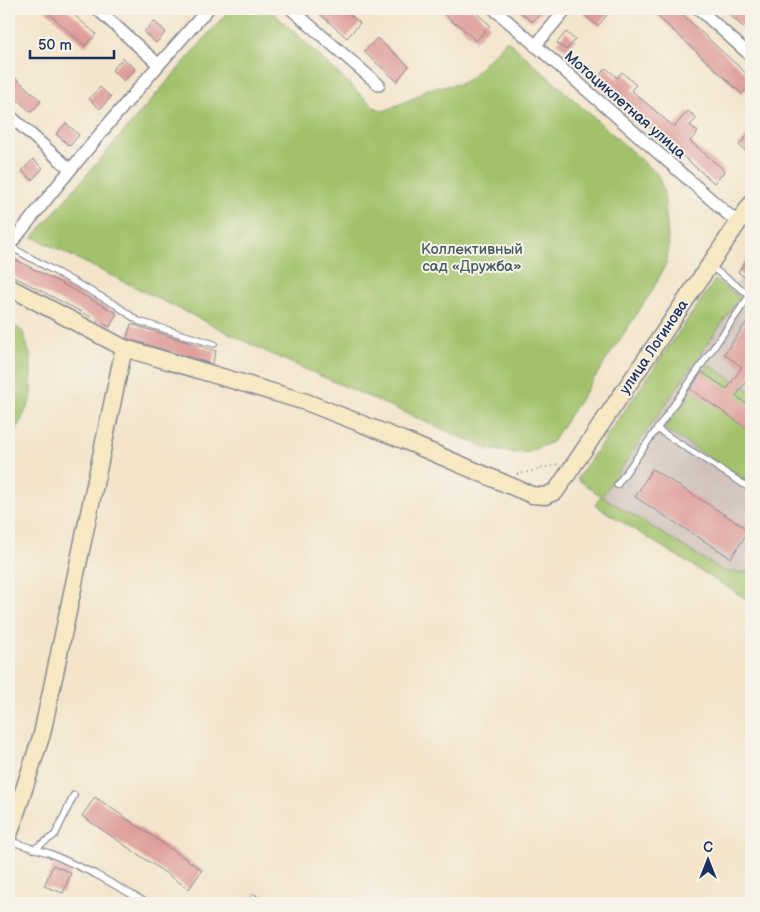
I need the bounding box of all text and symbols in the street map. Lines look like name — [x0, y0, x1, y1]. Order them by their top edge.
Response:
scale bar — [30, 28, 114, 60]
text: 50 m — [38, 36, 72, 55]
street label: Мотоциклетная улица — [560, 47, 690, 163]
park label: Коллективный сад «Дружба» — [421, 240, 523, 276]
street label: улица Логинова — [615, 296, 693, 398]
north arrow — [682, 834, 732, 884]
text: С — [703, 839, 713, 856]

